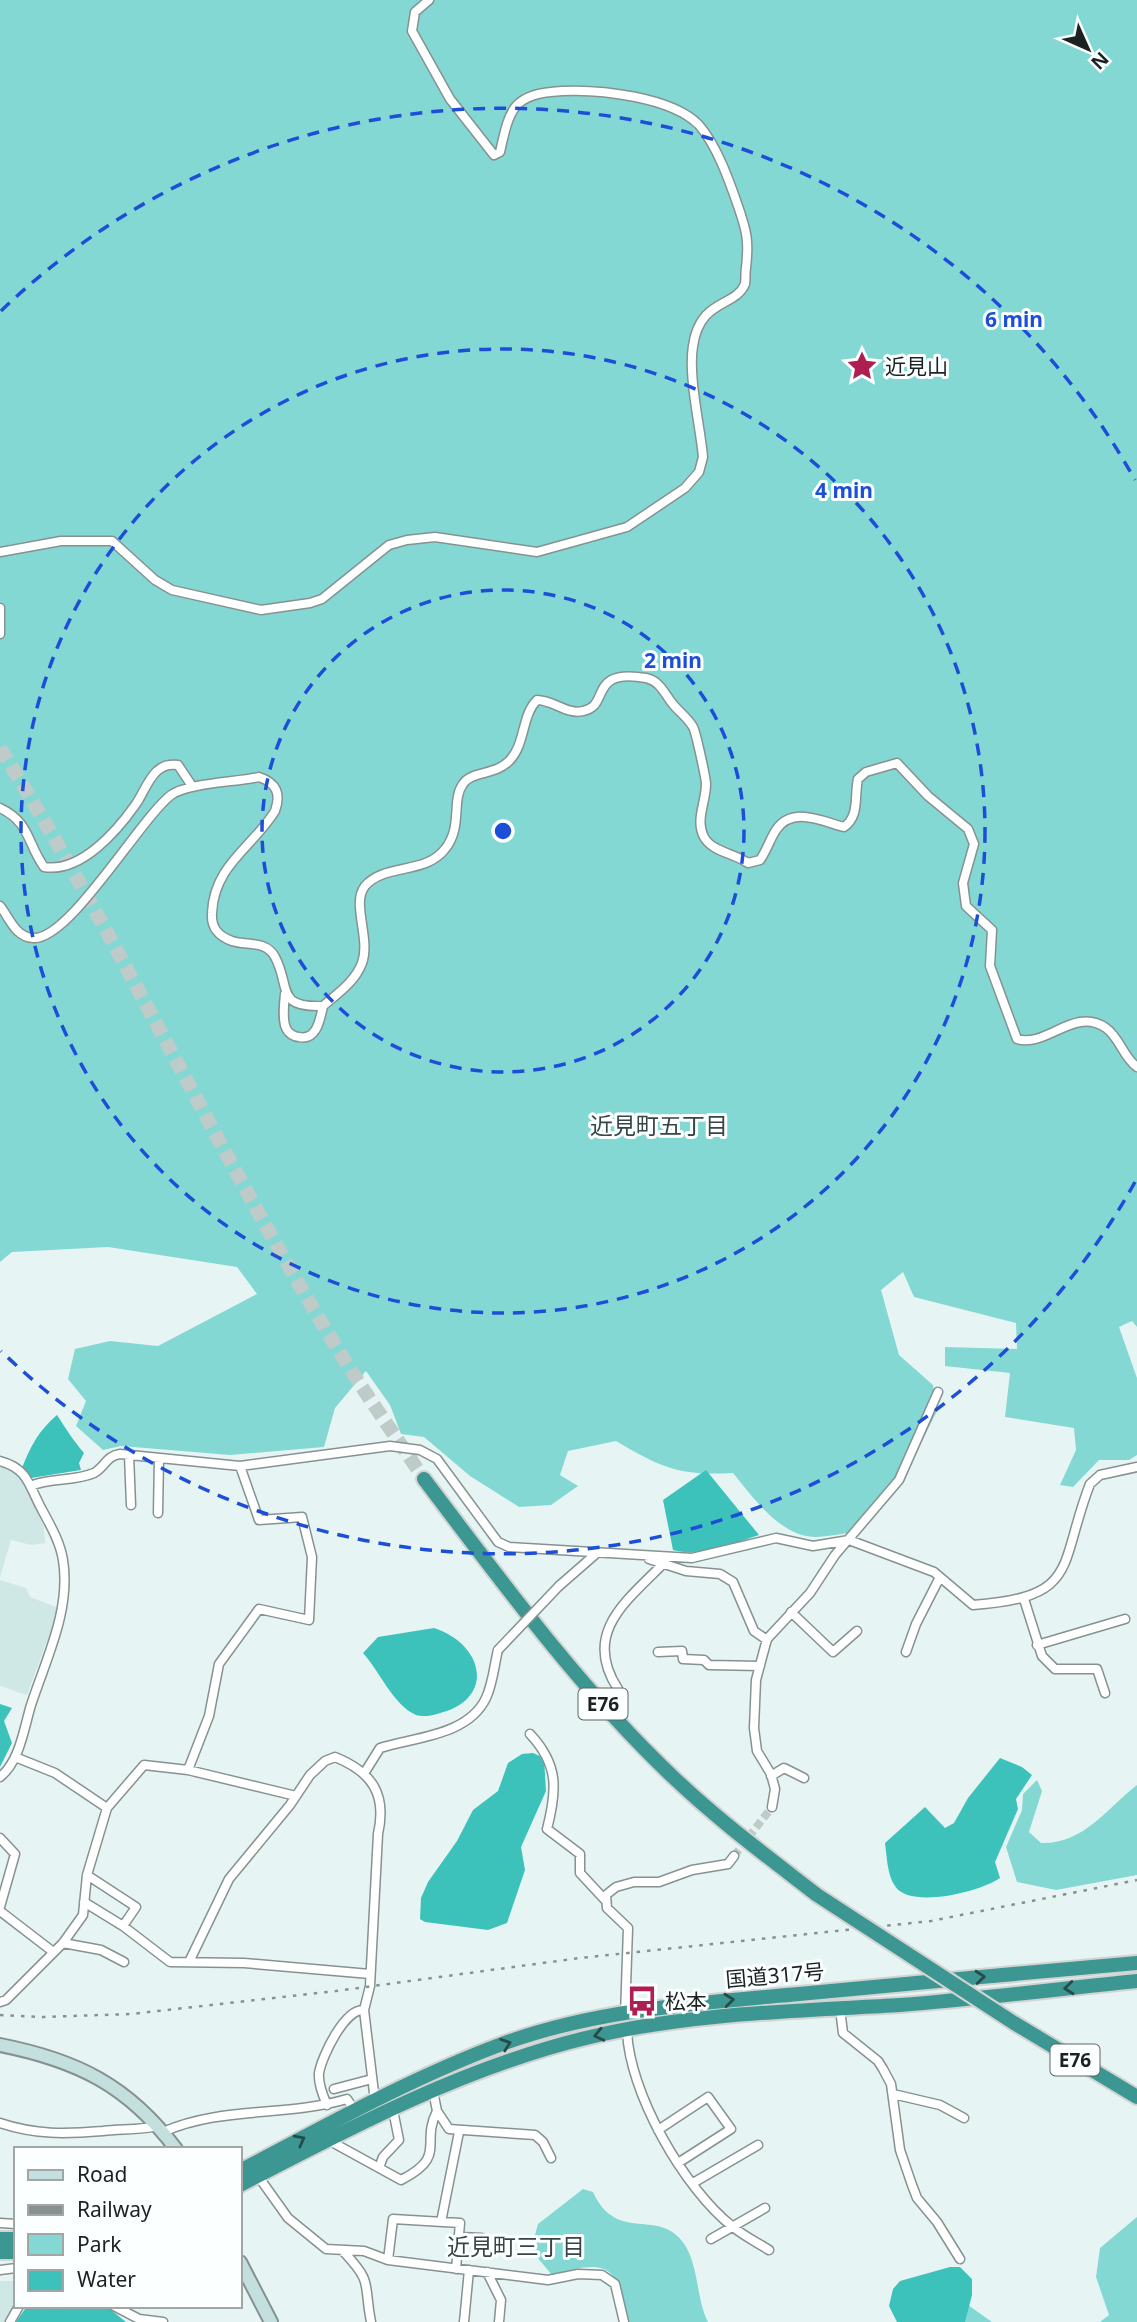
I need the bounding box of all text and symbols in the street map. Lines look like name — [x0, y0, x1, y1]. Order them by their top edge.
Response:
north arrow — [1053, 14, 1123, 84]
text: N — [1085, 46, 1115, 76]
text: 6 min — [985, 305, 1043, 333]
place icon: 近見山 — [845, 349, 879, 383]
place label: 近見山 — [885, 352, 948, 380]
text: 4 min — [815, 476, 873, 504]
text: 2 min — [644, 646, 702, 674]
centre of rings — [491, 819, 515, 843]
district label: 近見町五丁目 — [590, 1109, 728, 1141]
road number: E76 — [578, 1688, 628, 1720]
street label: 国道317号 — [724, 1957, 826, 1993]
one-way arrow — [975, 1970, 986, 1985]
one-way arrow — [1063, 1980, 1075, 1995]
bus stop icon: 松本 — [625, 1984, 659, 2018]
place label: 松本 — [665, 1987, 707, 2015]
one-way arrow — [723, 1993, 735, 2008]
one-way arrow — [593, 2026, 605, 2041]
one-way arrow — [500, 2038, 512, 2052]
road number: E76 — [1050, 2044, 1100, 2076]
one-way arrow — [293, 2134, 305, 2148]
legend — [14, 2147, 242, 2308]
text: Road — [77, 2160, 127, 2188]
text: Railway — [77, 2195, 152, 2223]
text: Park — [77, 2230, 122, 2258]
district label: 近見町三丁目 — [447, 2230, 585, 2262]
text: Water — [77, 2265, 136, 2293]

